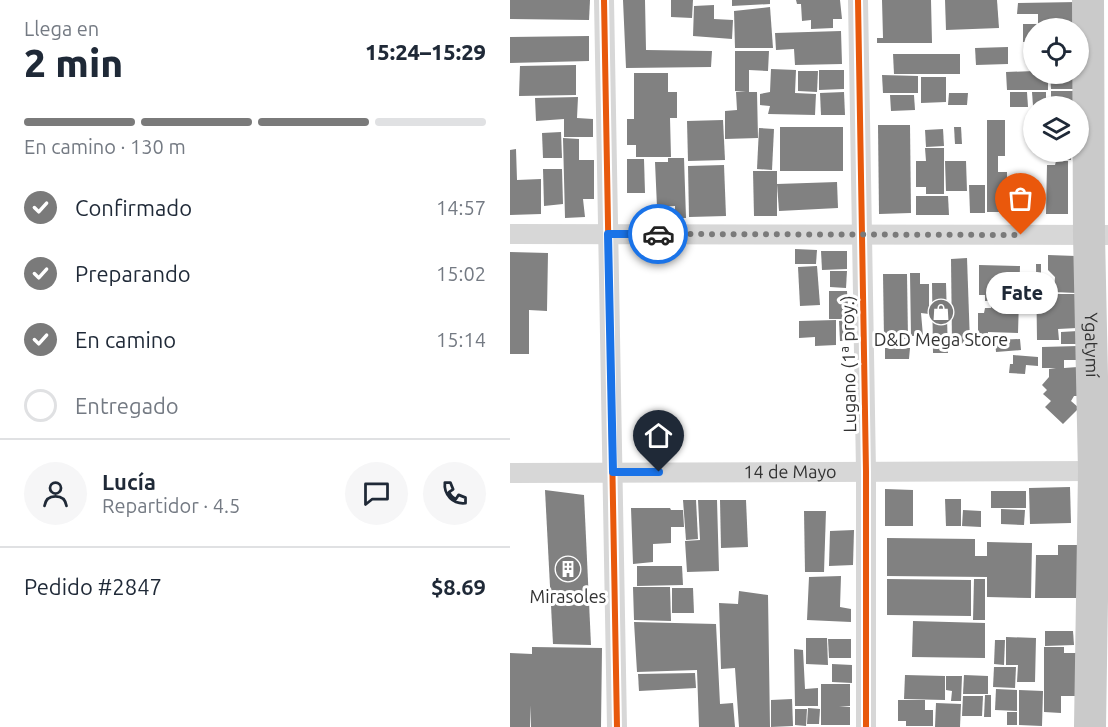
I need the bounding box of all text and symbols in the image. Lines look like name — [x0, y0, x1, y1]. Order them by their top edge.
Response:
text: Llega en — [24, 17, 99, 40]
map controls — [1023, 18, 1089, 162]
button: locate — [1023, 18, 1089, 84]
text: 15:24–15:29 — [365, 39, 486, 64]
text: 2 min — [24, 41, 123, 84]
button: layers — [1023, 96, 1089, 162]
text: En camino · 130 m — [24, 135, 186, 158]
pin — [995, 173, 1046, 235]
icon: bag — [1004, 182, 1037, 215]
icon: check — [24, 191, 57, 224]
text: Confirmado — [75, 195, 192, 220]
text: 14:57 — [436, 196, 486, 219]
courier — [628, 204, 688, 264]
icon: car — [642, 218, 675, 251]
icon: check — [24, 257, 57, 290]
text: Preparando — [75, 261, 191, 286]
text: 15:02 — [436, 262, 486, 285]
callout: Fate — [985, 271, 1057, 313]
text: Fate — [1001, 281, 1043, 304]
street label: Lugano (1ª proy.) — [837, 295, 860, 433]
shop icon: D&D Mega Store — [926, 297, 956, 327]
street label: Ygatymí — [1082, 312, 1103, 378]
icon: check — [24, 323, 57, 356]
text: En camino — [75, 327, 176, 352]
text: 15:14 — [436, 328, 486, 351]
place label: D&D Mega Store — [874, 329, 1008, 349]
text: Entregado — [75, 393, 179, 418]
pin — [633, 410, 684, 472]
icon: home — [642, 419, 675, 452]
street label: 14 de Mayo — [743, 461, 837, 481]
button: person — [24, 462, 87, 525]
button: chat — [345, 462, 408, 525]
button: phone — [423, 462, 486, 525]
text: Lucía — [102, 469, 156, 494]
text: Repartidor · 4.5 — [102, 494, 240, 517]
building icon: Mirasoles — [553, 554, 583, 584]
text: Pedido #2847 — [24, 574, 162, 599]
text: $8.69 — [431, 574, 486, 599]
place label: Mirasoles — [530, 586, 607, 606]

